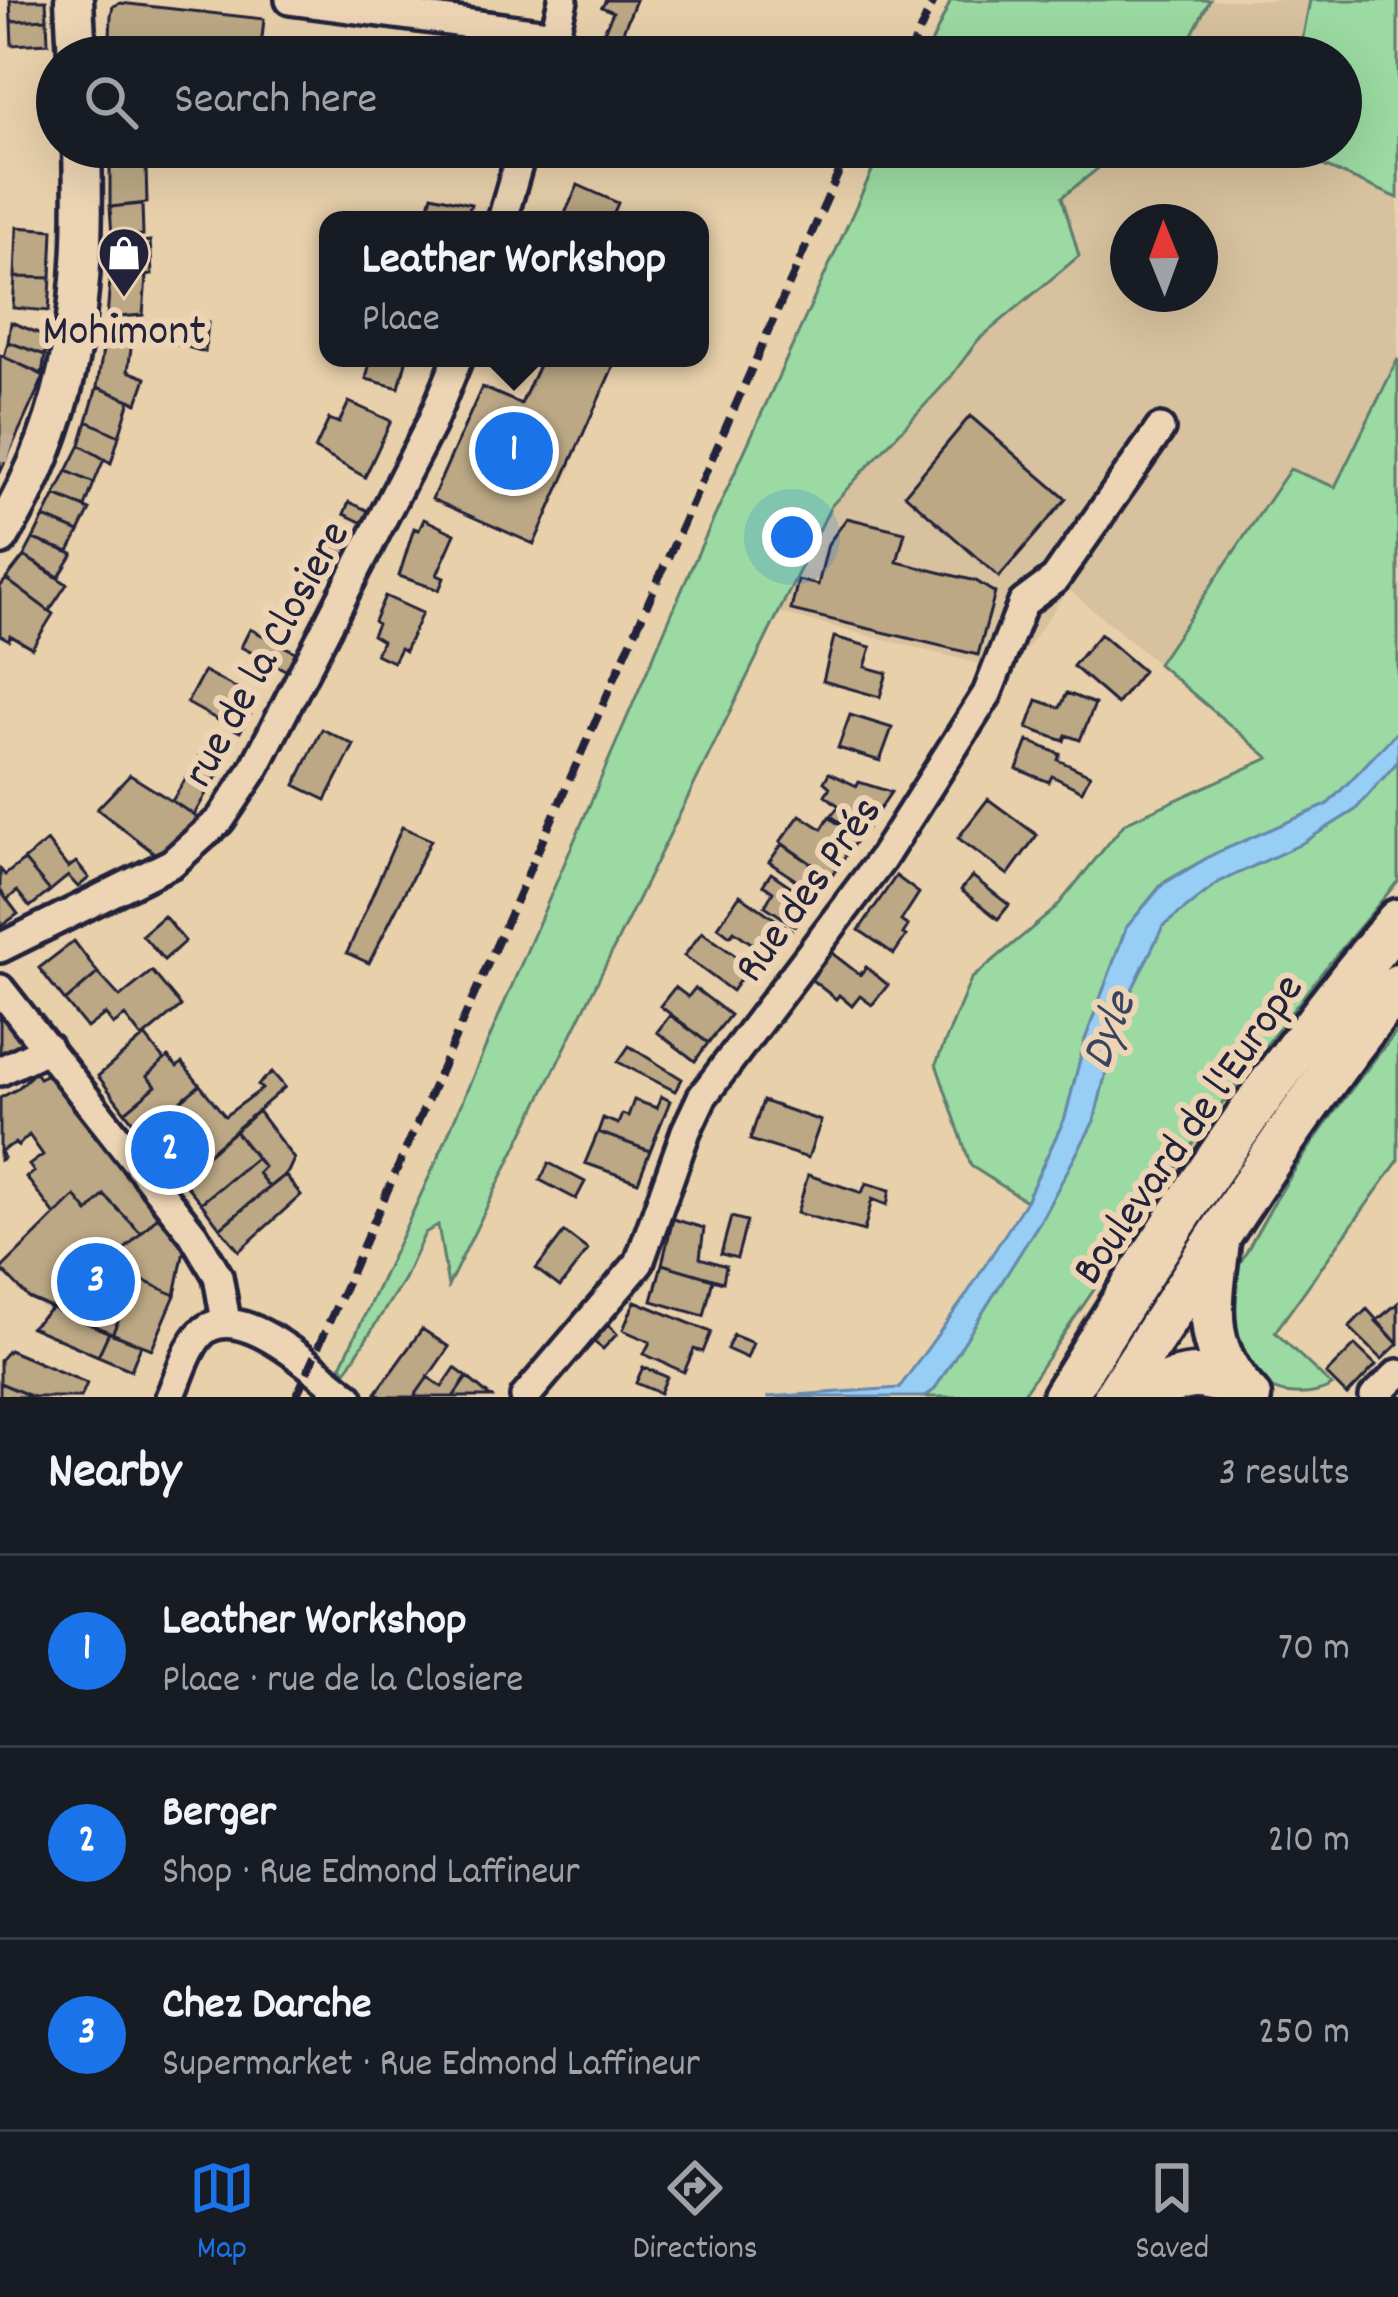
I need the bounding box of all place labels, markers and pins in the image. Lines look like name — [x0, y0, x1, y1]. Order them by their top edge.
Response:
shop icon: Mohimont — [96, 225, 152, 299]
place label: Mohimont — [42, 302, 206, 366]
pin: 1 — [475, 406, 553, 496]
pin: 2 — [131, 1105, 209, 1195]
pin: 3 — [57, 1237, 135, 1327]

